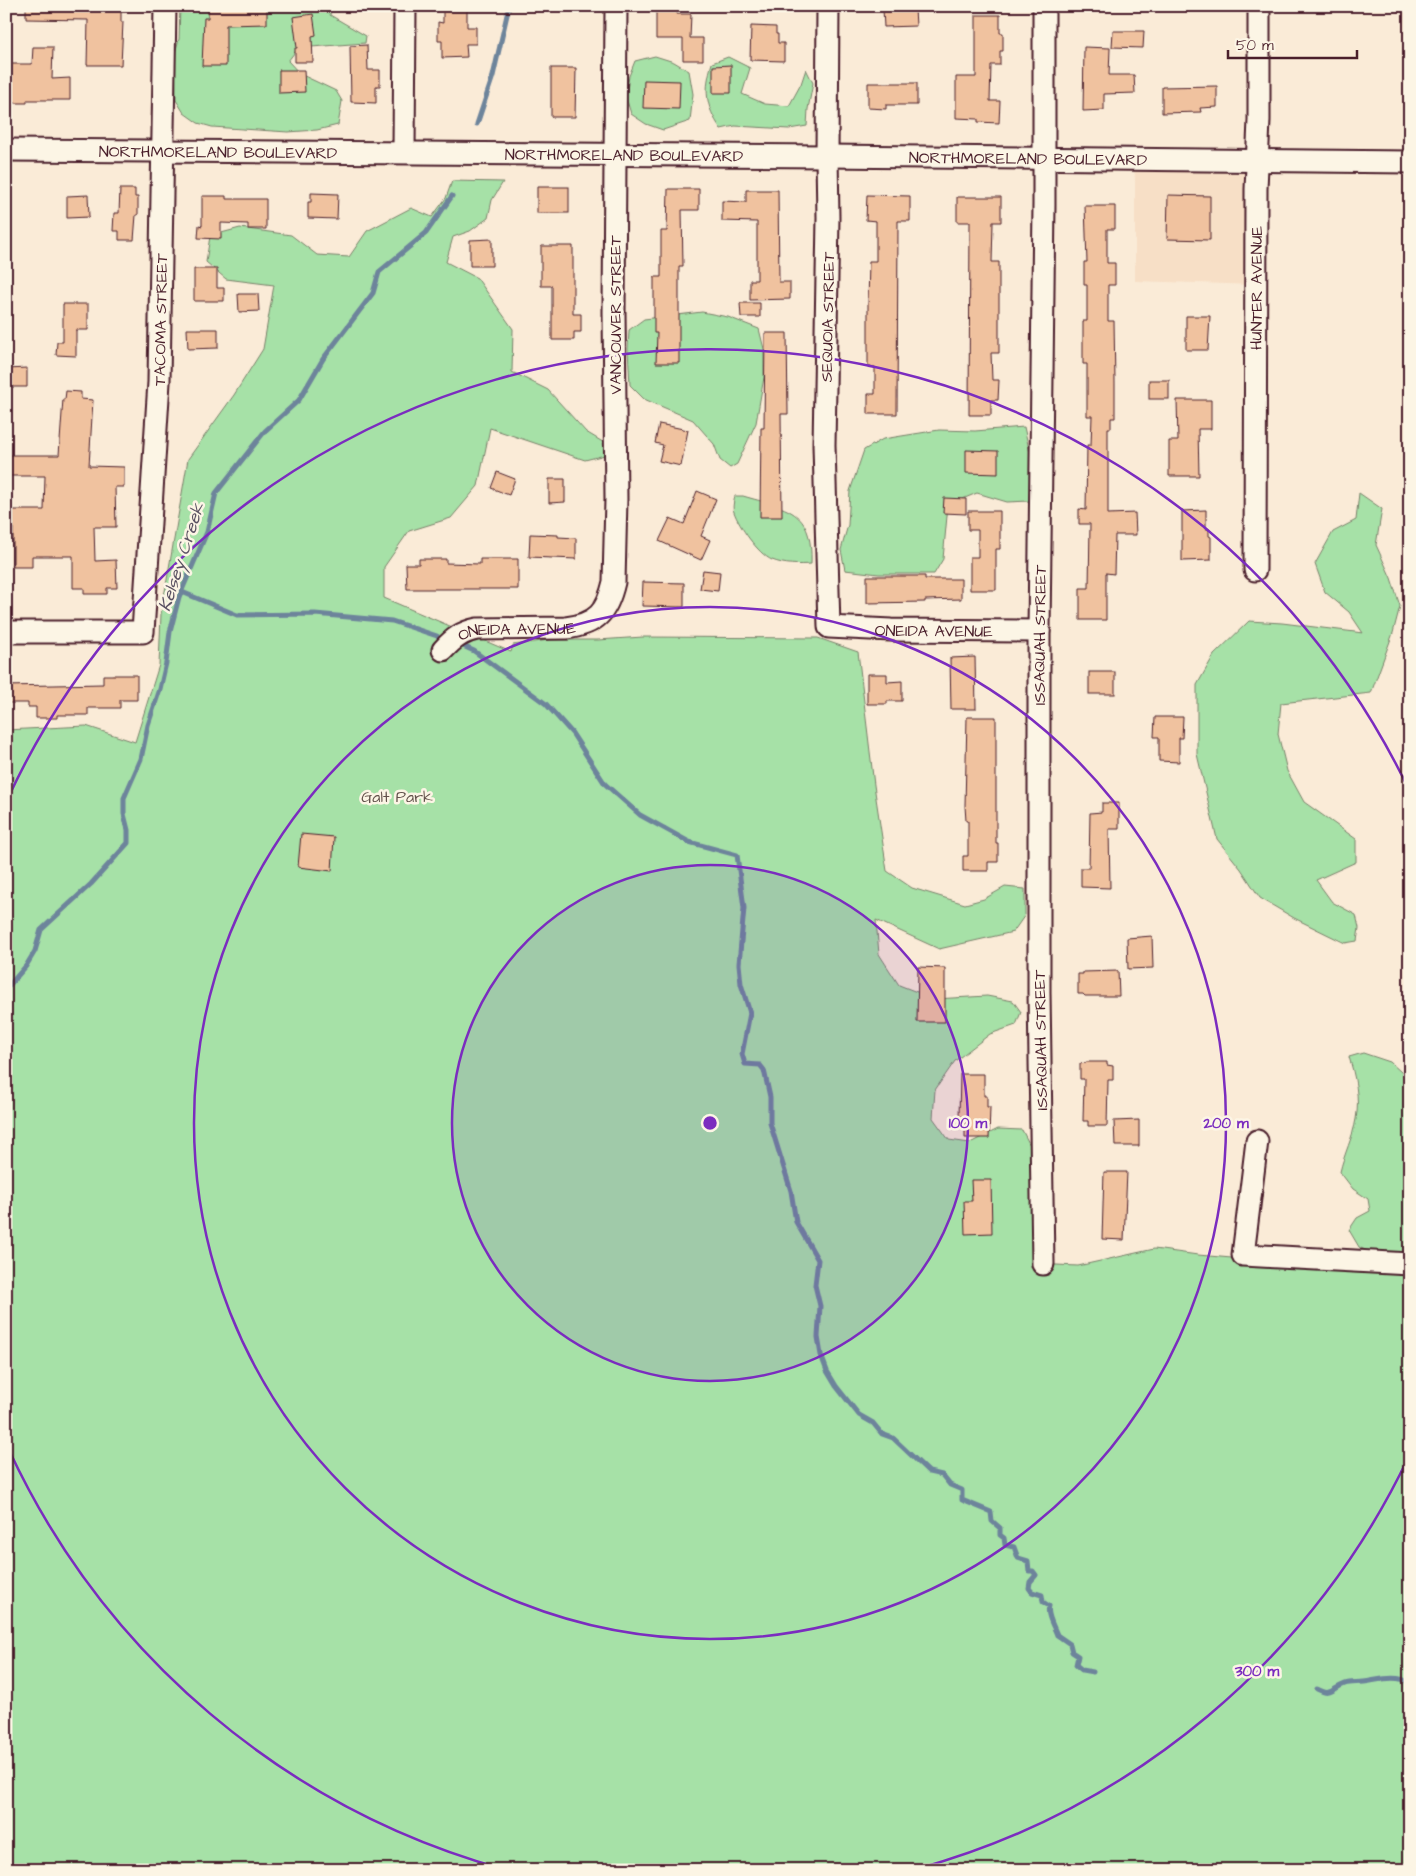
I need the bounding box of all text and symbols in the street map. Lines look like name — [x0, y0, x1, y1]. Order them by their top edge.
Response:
scale bar — [1228, 28, 1357, 60]
text: 50 m — [1236, 35, 1274, 56]
street label: NORTHMORELAND BOULEVARD — [99, 141, 337, 164]
street label: NORTHMORELAND BOULEVARD — [505, 144, 743, 167]
street label: NORTHMORELAND BOULEVARD — [909, 147, 1147, 171]
street label: HUNTER AVENUE — [1246, 225, 1268, 350]
street label: VANCOUVER STREET — [605, 235, 627, 395]
street label: SEQUOIA STREET — [816, 252, 840, 382]
street label: TACOMA STREET — [149, 253, 173, 386]
water label: Kelsey Creek — [152, 499, 212, 615]
street label: ISSAQUAH STREET — [1029, 565, 1052, 705]
street label: ONEIDA AVENUE — [454, 617, 578, 647]
street label: ONEIDA AVENUE — [874, 619, 993, 643]
park label: Galt Park — [361, 786, 433, 808]
street label: ISSAQUAH STREET — [1029, 970, 1053, 1110]
text: 100 m — [949, 1113, 988, 1134]
text: 200 m — [1202, 1113, 1249, 1134]
centre of rings — [701, 1114, 719, 1132]
text: 300 m — [1234, 1661, 1279, 1682]

